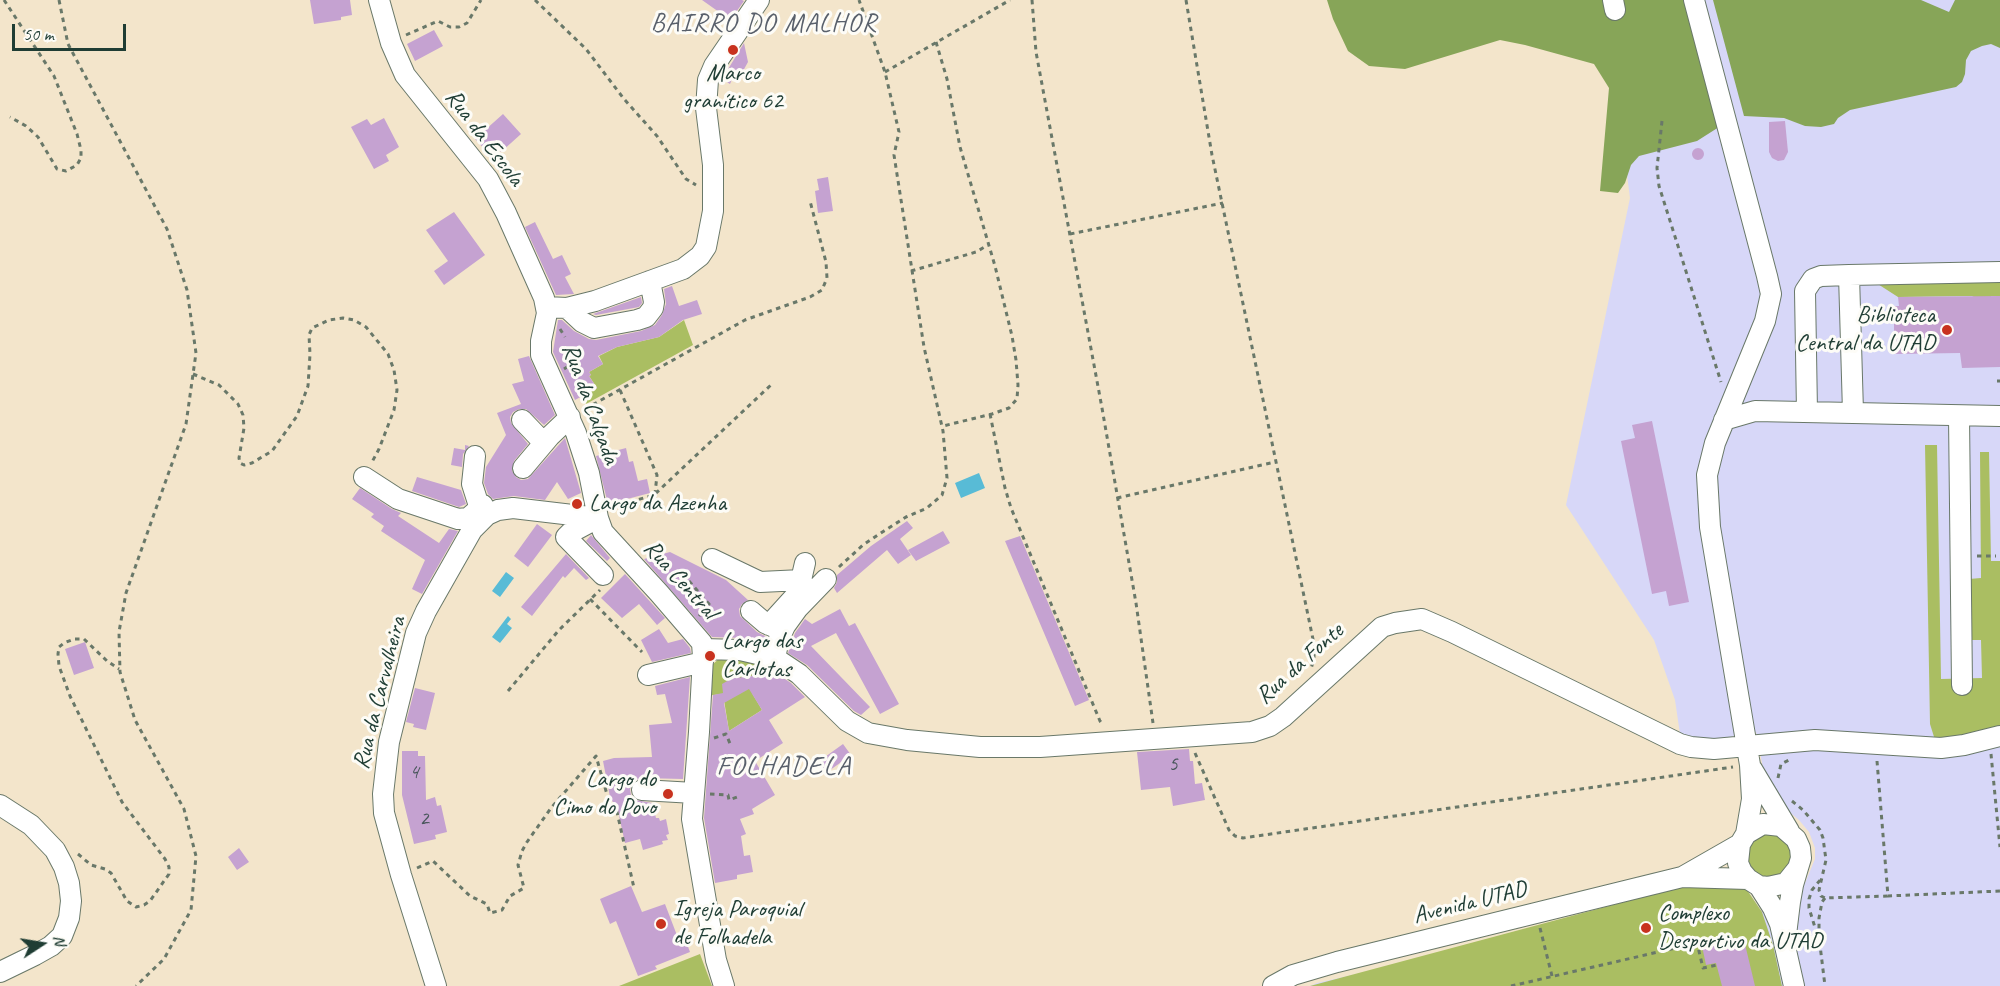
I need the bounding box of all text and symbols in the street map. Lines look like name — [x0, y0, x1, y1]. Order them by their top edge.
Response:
district label: BAIRRO DO MALHOR — [652, 8, 876, 40]
scale bar — [15, 12, 129, 50]
text: 50 m — [23, 23, 54, 45]
marker: Marco granítico 62 — [726, 43, 740, 57]
place label: Marco granítico 62 — [683, 60, 783, 116]
street label: Rua da Escola — [438, 84, 530, 192]
place label: Biblioteca Central da UTAD — [1796, 302, 1935, 358]
marker: Biblioteca Central da UTAD — [1940, 323, 1954, 337]
street label: Rua da Calçada — [555, 340, 625, 468]
place label: Largo da Azenha — [589, 490, 726, 518]
marker: Largo da Azenha — [570, 497, 584, 511]
street label: Rua Central — [637, 534, 723, 626]
street label: Rua da Carvalheira — [347, 614, 413, 772]
street label: Rua da Fonte — [1250, 617, 1350, 711]
place label: Largo das Carlotas — [722, 628, 802, 684]
marker: Largo das Carlotas — [703, 649, 717, 663]
district label: FOLHADELA — [717, 751, 851, 783]
house number: 5 — [1168, 751, 1178, 777]
house number: 4 — [409, 759, 419, 785]
place label: Largo do Cimo do Povo — [553, 766, 656, 822]
marker: Largo do Cimo do Povo — [661, 787, 675, 801]
house number: 2 — [419, 806, 429, 832]
street label: Avenida UTAD — [1410, 875, 1530, 931]
place label: Igreja Paroquial de Folhadela — [673, 896, 802, 952]
place label: Complexo Desportivo da UTAD — [1658, 900, 1822, 956]
north arrow — [12, 914, 72, 974]
marker: Igreja Paroquial de Folhadela — [654, 917, 668, 931]
marker: Complexo Desportivo da UTAD — [1639, 921, 1653, 935]
text: N — [49, 933, 70, 947]

